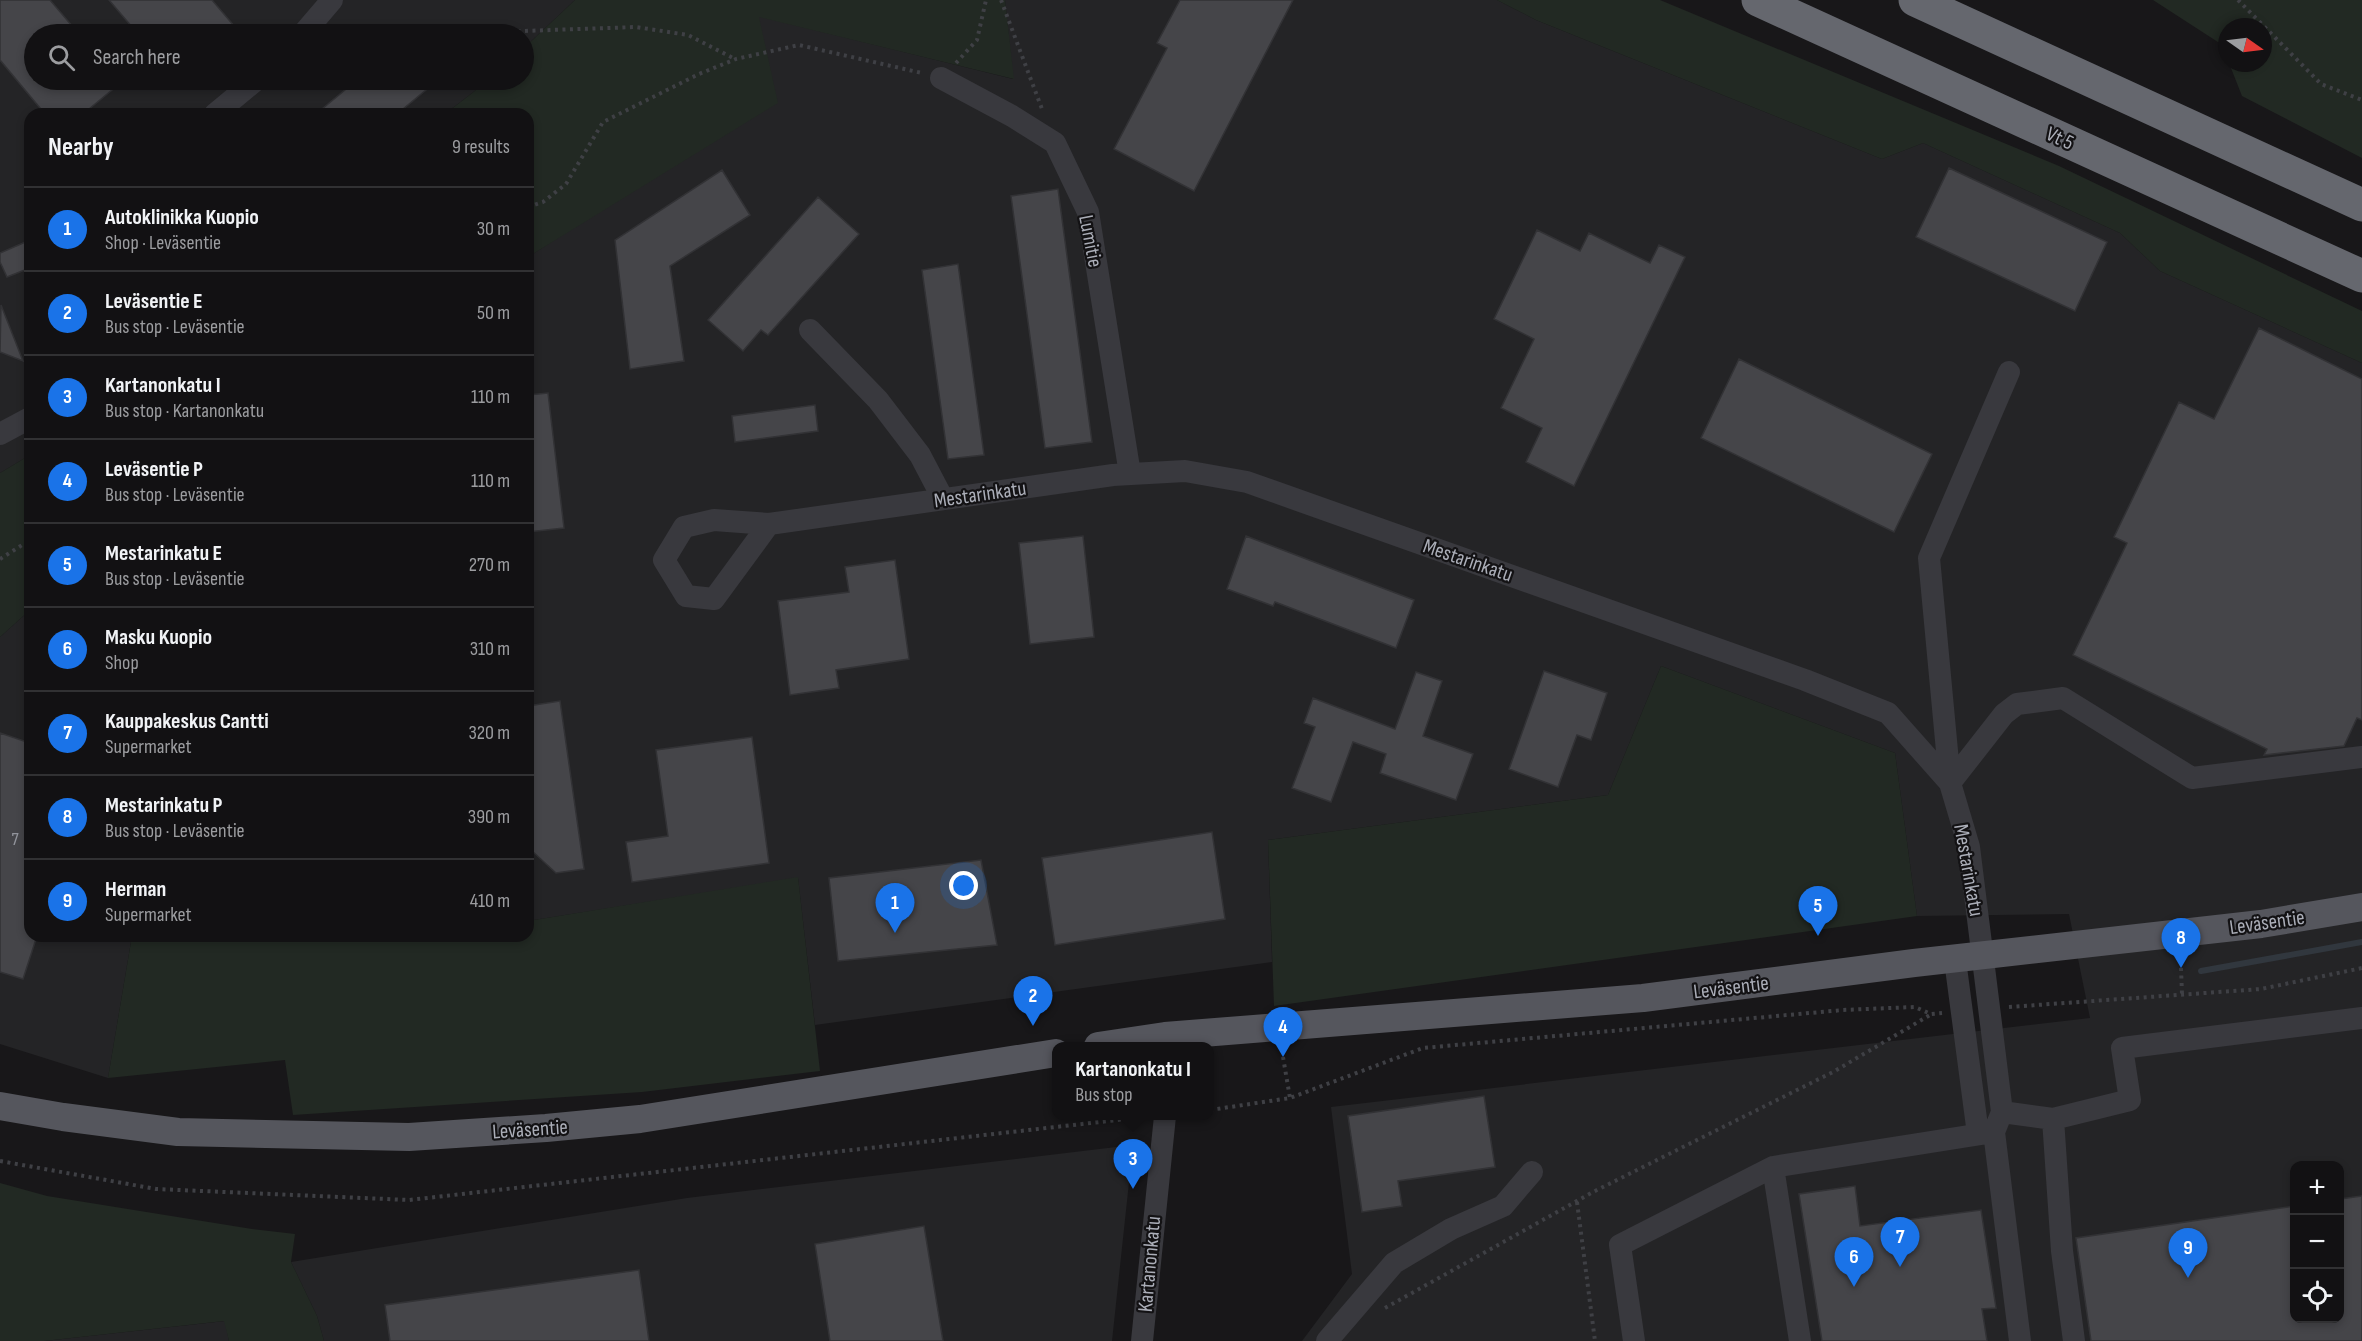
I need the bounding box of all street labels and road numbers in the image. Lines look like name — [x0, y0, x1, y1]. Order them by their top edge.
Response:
street label: Vt 5 — [2042, 121, 2078, 156]
street label: Lumitie — [1073, 213, 1108, 269]
street label: Mestarinkatu — [932, 476, 1028, 513]
street label: Mestarinkatu — [1420, 534, 1516, 587]
street label: Mestarinkatu — [1948, 822, 1989, 918]
street label: Leväsentie — [2228, 905, 2306, 940]
street label: Leväsentie — [1692, 970, 1770, 1005]
street label: Leväsentie — [491, 1114, 569, 1145]
street label: Kartanonkatu — [1133, 1215, 1166, 1313]

